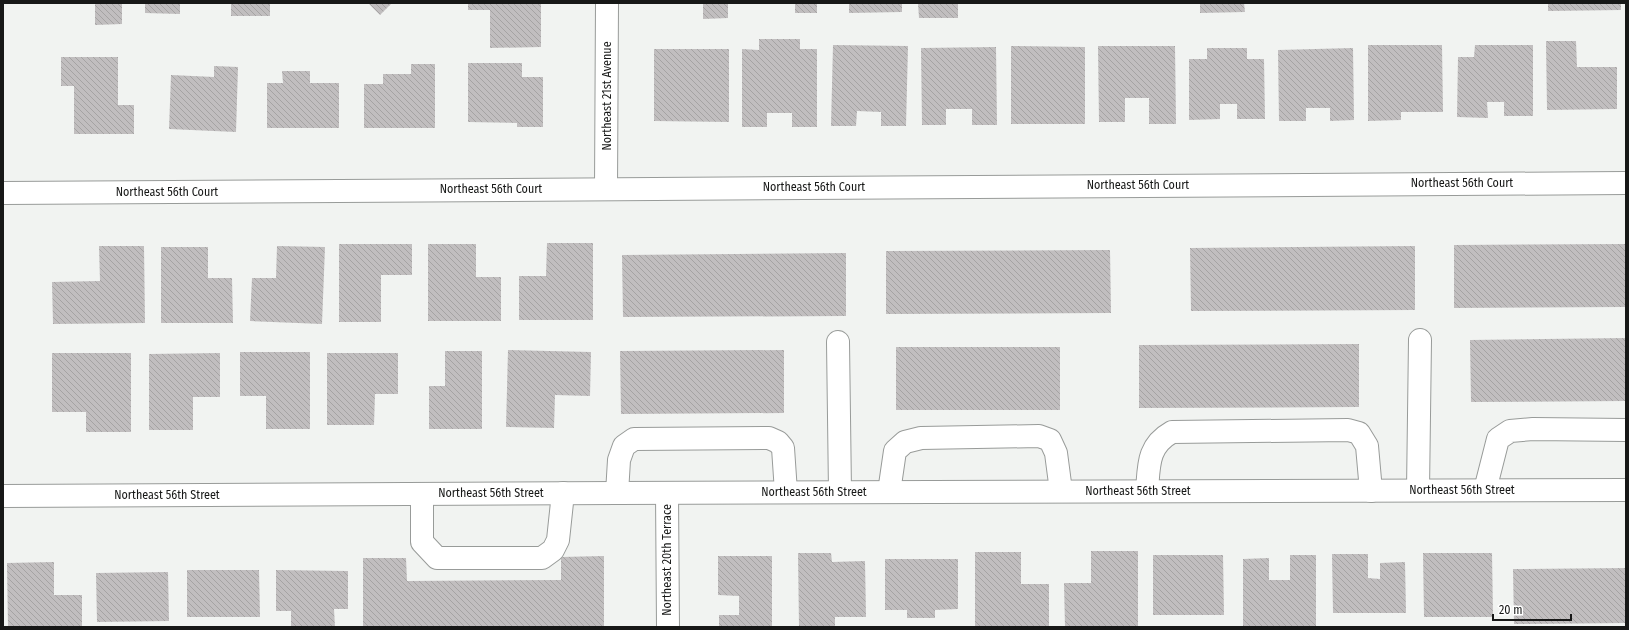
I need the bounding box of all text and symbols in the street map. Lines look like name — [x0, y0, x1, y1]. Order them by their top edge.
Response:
street label: Northeast 21st Avenue — [600, 41, 614, 151]
street label: Northeast 56th Court — [1411, 176, 1513, 190]
street label: Northeast 56th Court — [1087, 178, 1189, 192]
street label: Northeast 56th Court — [763, 180, 865, 194]
street label: Northeast 56th Court — [440, 182, 542, 196]
street label: Northeast 56th Court — [116, 185, 218, 199]
street label: Northeast 56th Street — [1409, 483, 1515, 497]
street label: Northeast 56th Street — [1085, 484, 1191, 498]
street label: Northeast 56th Street — [761, 485, 867, 499]
street label: Northeast 56th Street — [438, 486, 544, 500]
street label: Northeast 56th Street — [114, 488, 220, 502]
street label: Northeast 20th Terrace — [660, 504, 674, 616]
scale bar — [1493, 596, 1571, 622]
text: 20 m — [1499, 603, 1523, 617]

